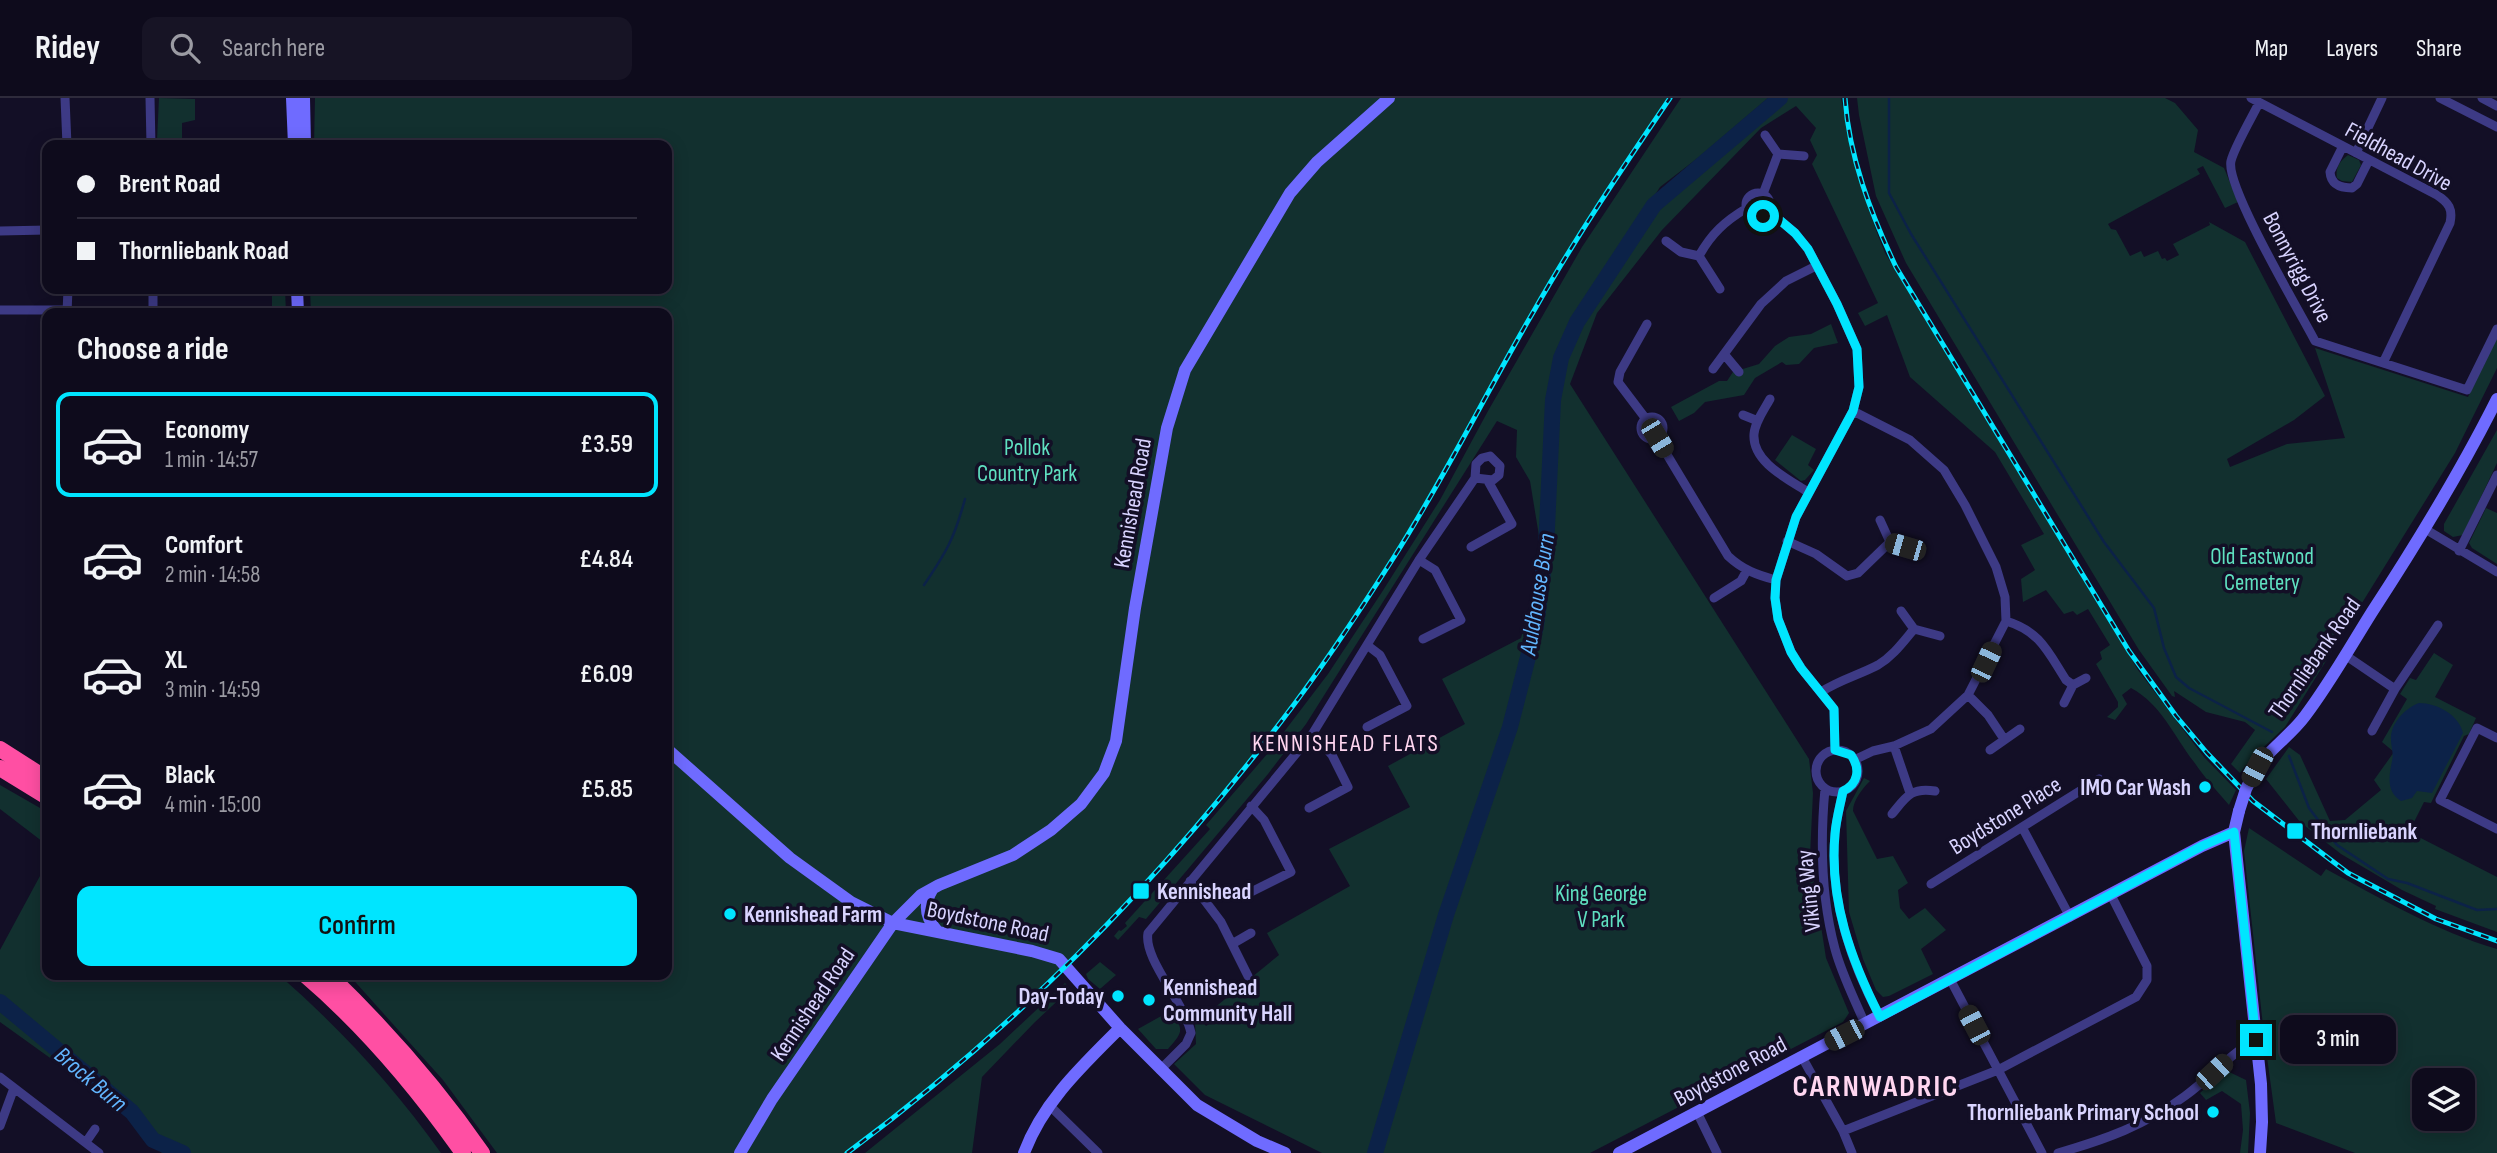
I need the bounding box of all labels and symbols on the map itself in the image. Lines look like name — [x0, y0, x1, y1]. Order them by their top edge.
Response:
street label: Fieldhead Drive — [2340, 116, 2457, 198]
route start — [1747, 200, 1779, 232]
street label: Bonnyrigg Drive — [2256, 207, 2338, 328]
car — [1638, 415, 1677, 461]
park label: Pollok Country Park — [977, 434, 1077, 488]
street label: Kennishead Road — [1108, 436, 1158, 570]
water label: Auldhouse Burn — [1513, 531, 1561, 658]
car — [1882, 531, 1929, 563]
park label: Old Eastwood Cemetery — [2210, 543, 2314, 597]
street label: Thornliebank Road — [2263, 592, 2367, 725]
car — [1968, 639, 2005, 685]
district label: KENNISHEAD FLATS — [1252, 729, 1440, 758]
car — [2238, 744, 2277, 790]
street label: Boydstone Place — [1944, 770, 2067, 861]
place label: IMO Car Wash — [2080, 774, 2191, 802]
marker: IMO Car Wash — [2197, 779, 2213, 795]
place label: Thornliebank — [2311, 818, 2418, 846]
marker: Thornliebank — [2285, 821, 2305, 841]
street label: Viking Way — [1791, 848, 1827, 933]
place label: Kennishead — [1157, 878, 1251, 906]
park label: King George V Park — [1555, 880, 1647, 934]
marker: Kennishead — [1131, 881, 1151, 901]
street label: Boydstone Road — [924, 895, 1051, 949]
place label: Kennishead Farm — [744, 901, 882, 929]
marker: Kennishead Farm — [722, 906, 738, 922]
street label: Kennishead Road — [765, 942, 861, 1067]
place label: Kennishead Community Hall — [1163, 974, 1292, 1028]
place label: Day-Today — [1018, 983, 1104, 1011]
marker: Day-Today — [1110, 988, 1126, 1004]
marker: Kennishead Community Hall — [1141, 992, 1157, 1008]
car — [1955, 1002, 1994, 1048]
car — [1821, 1016, 1868, 1054]
callout: 3 min — [2280, 1016, 2396, 1065]
route end — [2240, 1024, 2272, 1056]
street label: Boydstone Road — [1669, 1031, 1792, 1113]
water label: Brock Burn — [48, 1041, 133, 1118]
car — [2192, 1050, 2237, 1094]
district label: CARNWADRIC — [1793, 1069, 1959, 1105]
place label: Thornliebank Primary School — [1967, 1099, 2199, 1127]
marker: Thornliebank Primary School — [2205, 1104, 2221, 1120]

